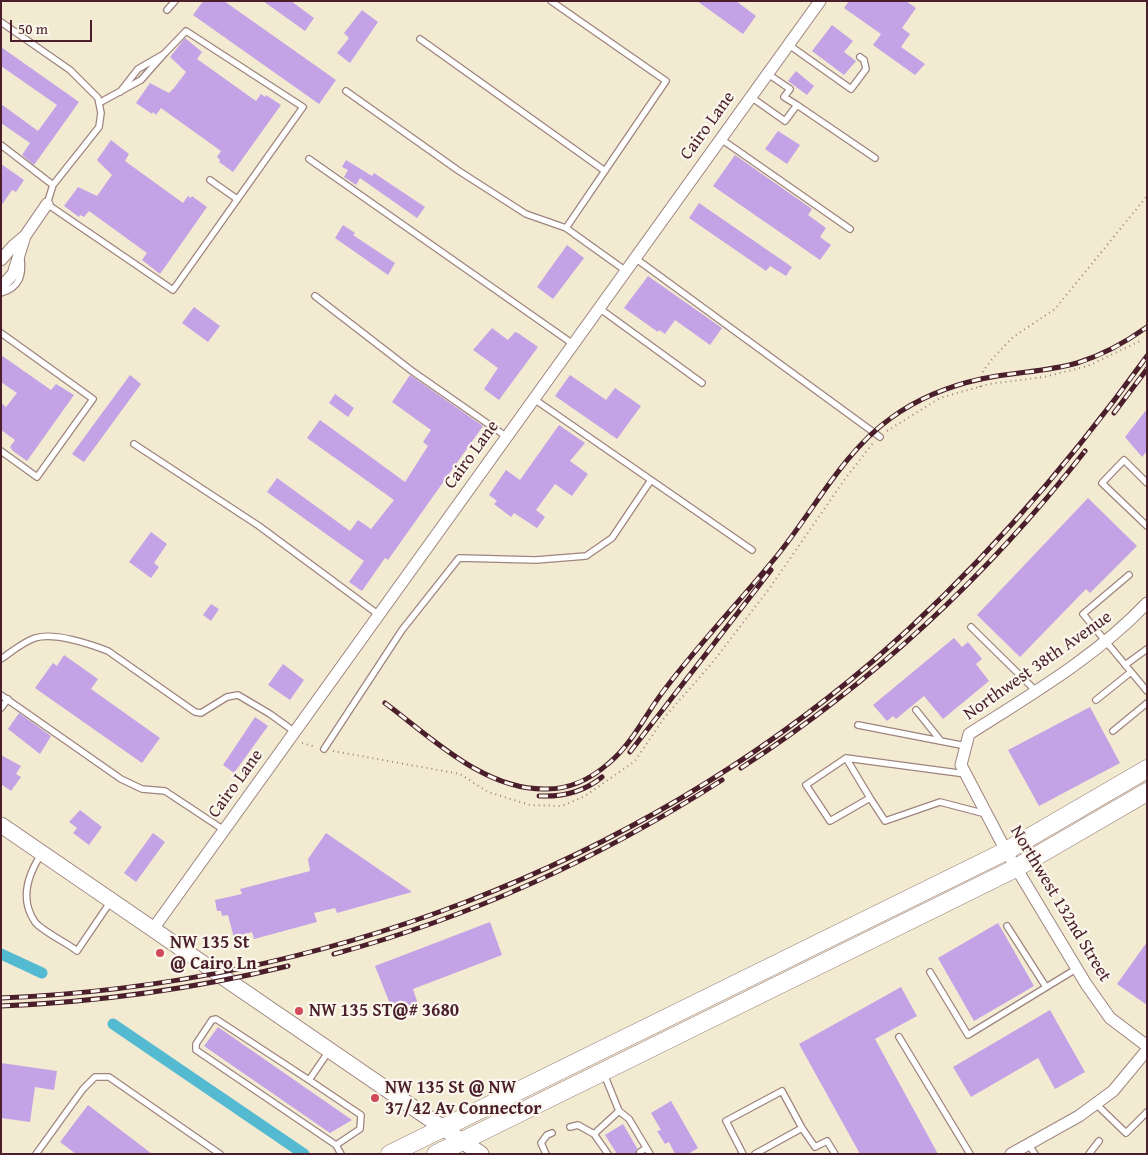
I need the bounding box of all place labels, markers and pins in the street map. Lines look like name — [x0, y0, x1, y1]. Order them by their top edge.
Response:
place label: NW 135 St @ Cairo Ln — [170, 932, 257, 974]
marker: NW 135 St @ Cairo Ln — [154, 947, 166, 959]
place label: NW 135 ST@# 3680 — [309, 1000, 459, 1022]
marker: NW 135 ST@# 3680 — [293, 1005, 305, 1017]
place label: NW 135 St @ NW 37/42 Av Connector — [385, 1077, 542, 1120]
marker: NW 135 St @ NW 37/42 Av Connector — [369, 1092, 381, 1104]

